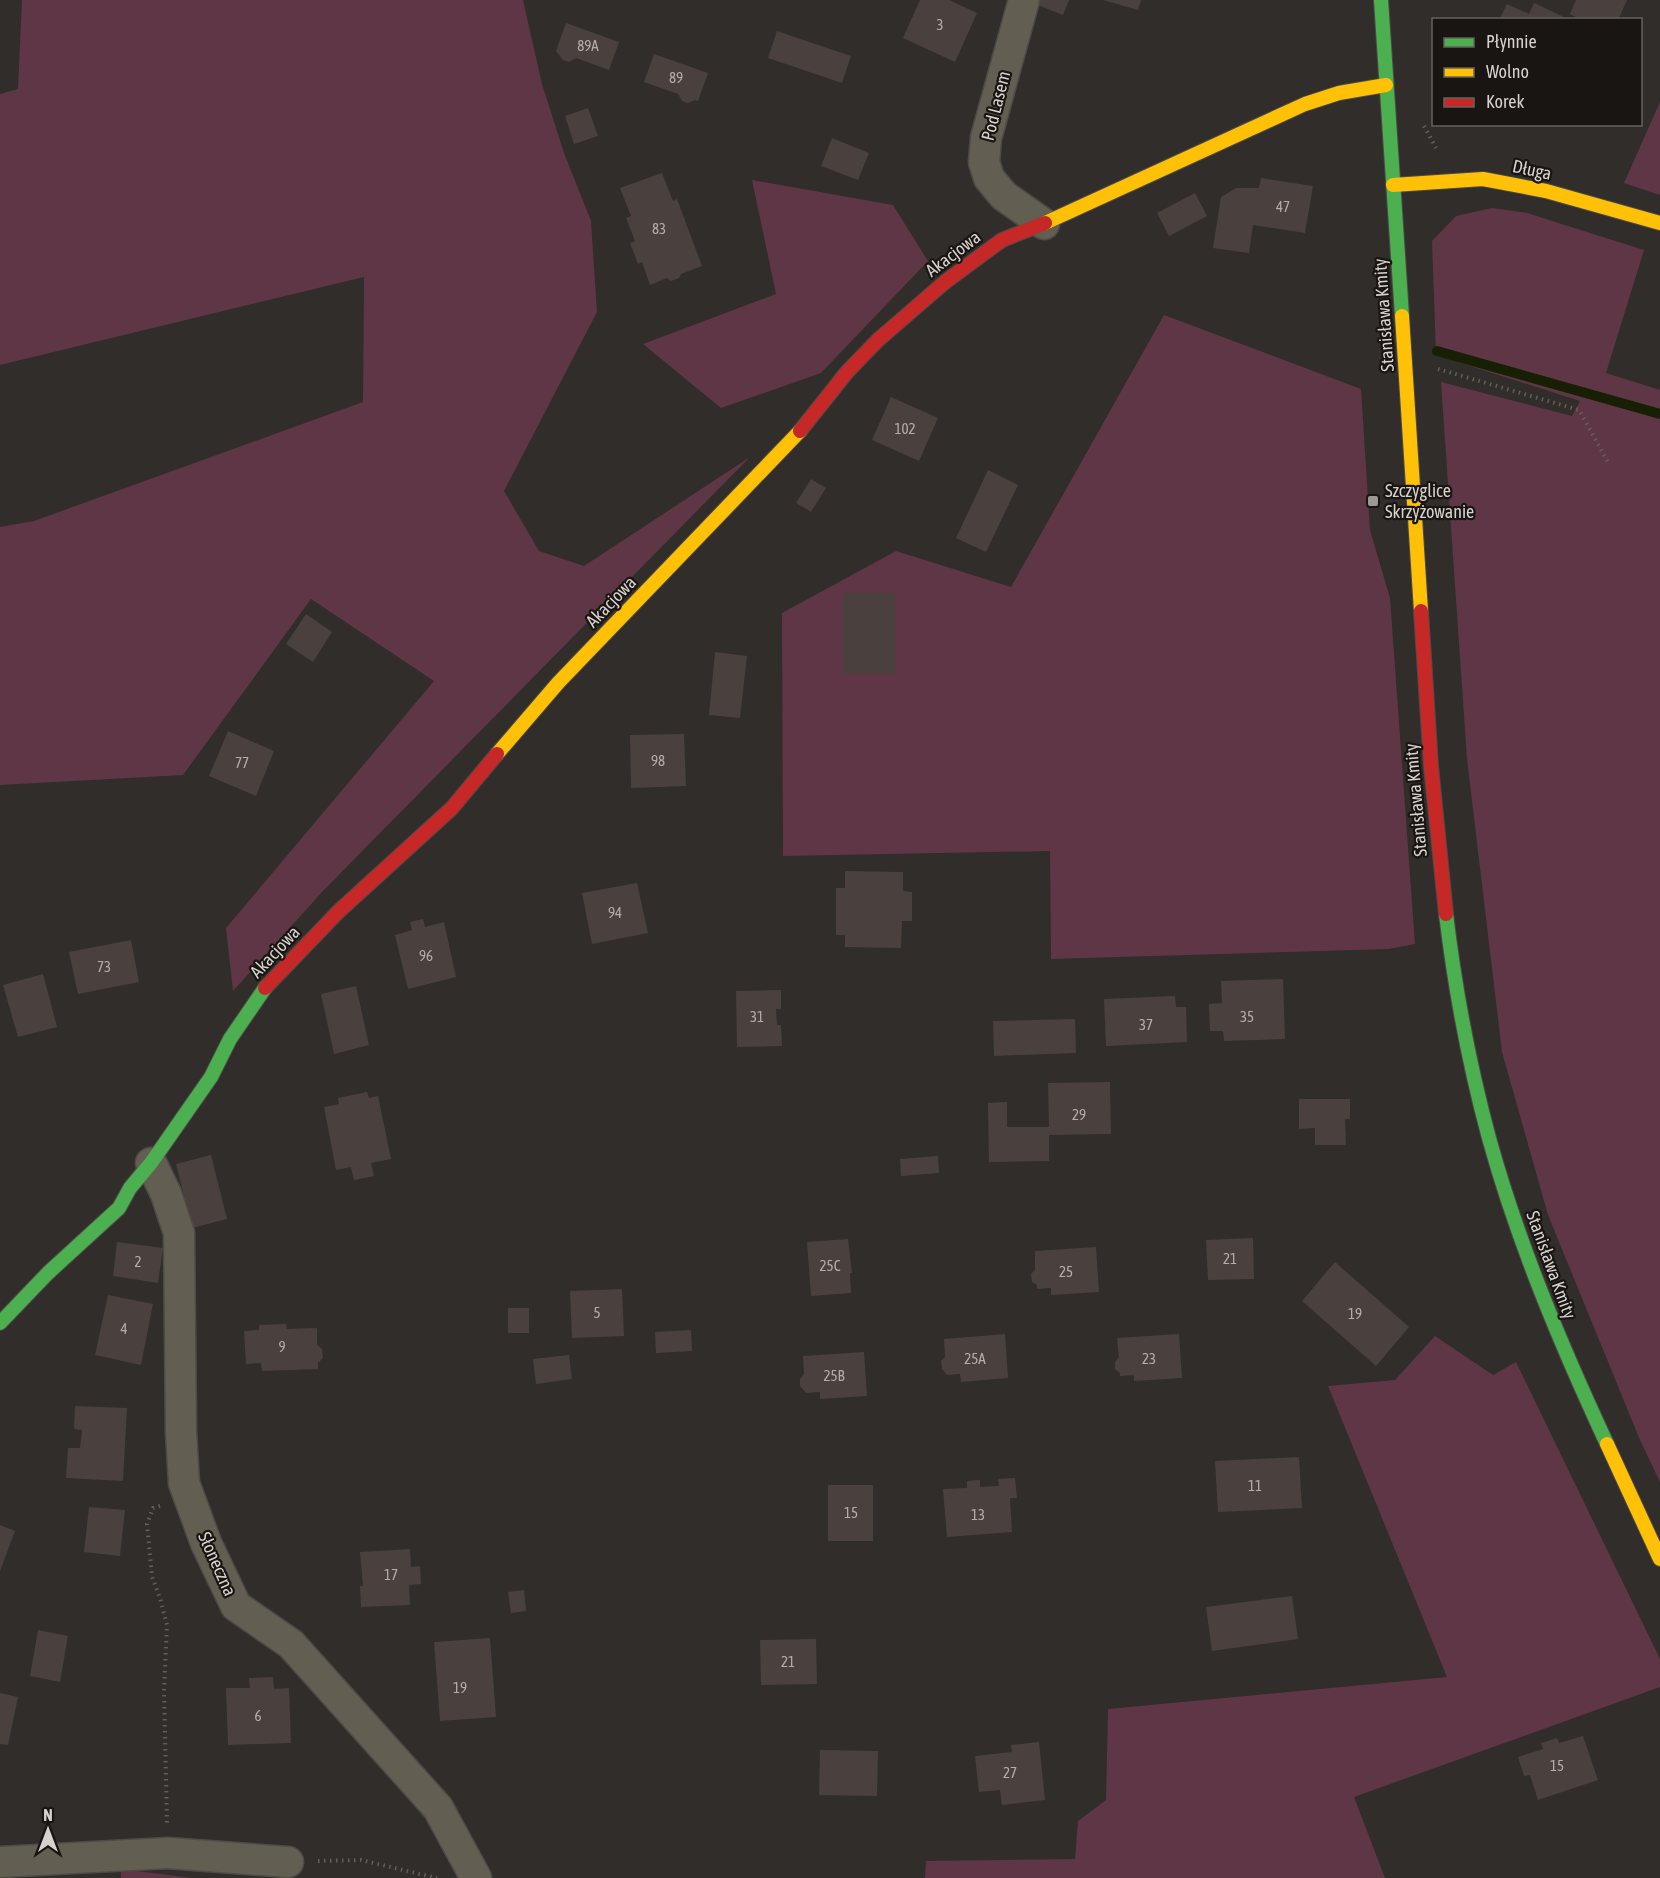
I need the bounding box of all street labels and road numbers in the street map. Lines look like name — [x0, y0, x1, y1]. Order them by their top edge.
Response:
street label: Pod Lasem — [977, 69, 1014, 143]
street label: Długa — [1511, 155, 1554, 184]
street label: Akacjowa — [921, 226, 984, 281]
street label: Stanisława Kmity — [1369, 258, 1398, 372]
street label: Akacjowa — [581, 572, 640, 632]
street label: Stanisława Kmity — [1400, 743, 1431, 857]
street label: Akacjowa — [245, 921, 304, 982]
street label: Stanisława Kmity — [1522, 1208, 1581, 1322]
street label: Słoneczna — [194, 1529, 241, 1599]

